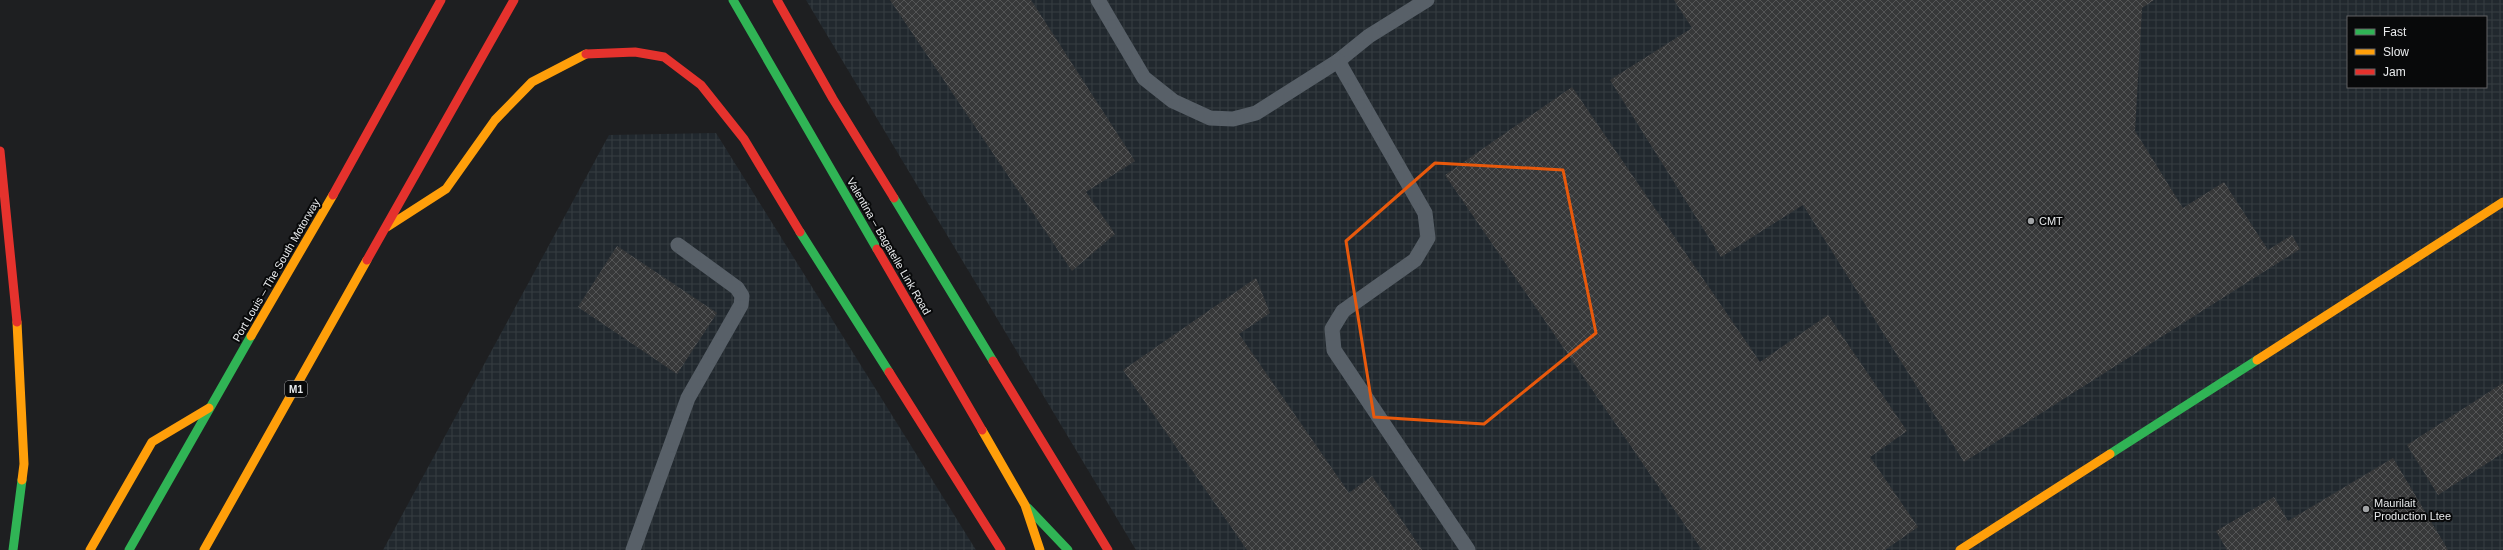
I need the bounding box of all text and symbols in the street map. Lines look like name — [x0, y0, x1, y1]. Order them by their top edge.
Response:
legend — [2347, 16, 2487, 88]
text: Fast — [2383, 25, 2407, 39]
text: Slow — [2383, 45, 2409, 59]
text: Jam — [2383, 65, 2406, 79]
street label: Valentina – Bagatelle Link Road — [845, 176, 933, 316]
street label: Port Louis – The South Motorway — [230, 196, 322, 344]
place label: CMT — [2039, 215, 2063, 227]
marker: CMT — [2026, 216, 2036, 226]
road number: M1 — [285, 381, 307, 397]
place label: Maurilait Production Ltee — [2374, 497, 2451, 522]
marker: Maurilait Production Ltee — [2361, 504, 2371, 514]

